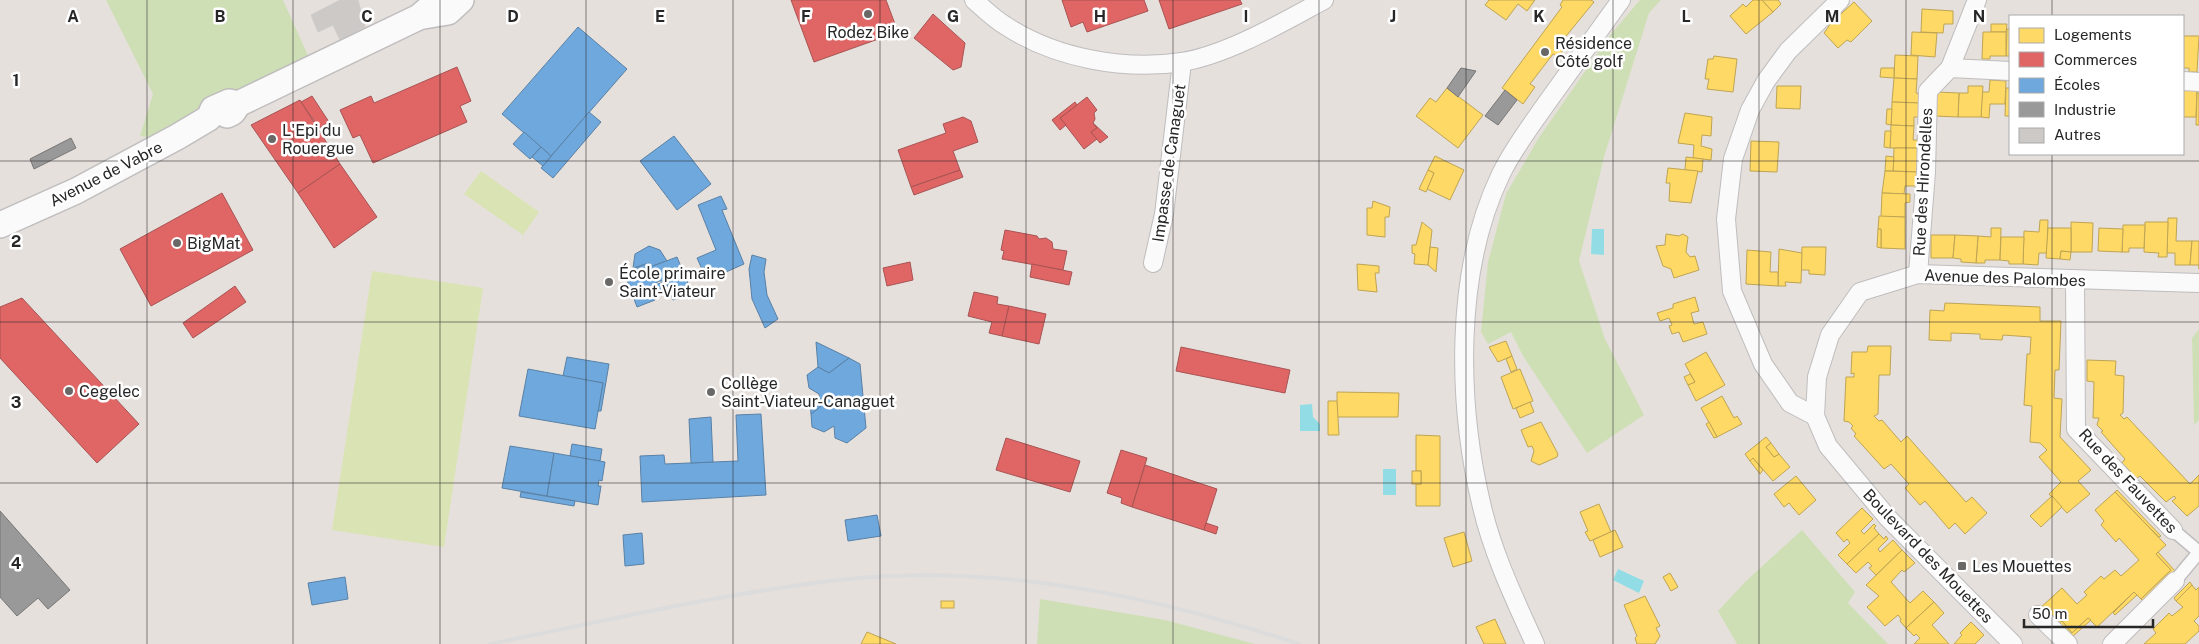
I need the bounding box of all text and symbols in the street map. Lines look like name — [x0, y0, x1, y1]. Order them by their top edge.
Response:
text: A — [67, 7, 79, 26]
text: B — [215, 7, 226, 26]
text: C — [361, 7, 373, 26]
text: D — [507, 7, 519, 26]
text: E — [655, 7, 665, 26]
text: F — [801, 7, 811, 26]
text: G — [947, 7, 959, 26]
text: H — [1094, 7, 1106, 26]
text: I — [1244, 7, 1248, 26]
text: J — [1390, 7, 1396, 26]
text: K — [1533, 7, 1545, 26]
text: L — [1681, 7, 1691, 26]
text: M — [1825, 7, 1839, 26]
text: N — [1973, 7, 1985, 26]
marker: Rodez Bike — [862, 8, 874, 20]
legend — [2009, 15, 2184, 155]
place label: Rodez Bike — [827, 23, 909, 42]
text: Logements — [2054, 26, 2132, 43]
place label: Résidence Côté golf — [1555, 34, 1632, 71]
marker: Résidence Côté golf — [1539, 46, 1551, 58]
text: Commerces — [2054, 51, 2137, 68]
text: 1 — [13, 71, 19, 90]
text: Écoles — [2054, 76, 2100, 93]
street label: Impasse de Canaguet — [1148, 83, 1190, 243]
text: Industrie — [2054, 101, 2116, 118]
street label: Rue des Hirondelles — [1910, 107, 1936, 257]
place label: L'Epi du Rouergue — [282, 121, 354, 158]
text: Autres — [2054, 126, 2101, 143]
marker: L'Epi du Rouergue — [266, 133, 278, 145]
street label: Avenue de Vabre — [46, 137, 166, 211]
text: 2 — [11, 232, 21, 251]
place label: BigMat — [187, 234, 240, 253]
marker: BigMat — [171, 237, 183, 249]
place label: École primaire Saint-Viateur — [619, 263, 726, 301]
street label: Avenue des Palombes — [1924, 266, 2086, 290]
marker: École primaire Saint-Viateur — [603, 276, 615, 288]
place label: Collège Saint-Viateur-Canaguet — [721, 374, 895, 411]
place label: Cegelec — [79, 382, 140, 401]
marker: Cegelec — [63, 385, 75, 397]
marker: Collège Saint-Viateur-Canaguet — [705, 386, 717, 398]
text: 3 — [11, 393, 21, 412]
street label: Rue des Fauvettes — [2075, 425, 2181, 537]
street label: Boulevard des Mouettes — [1859, 485, 1997, 627]
text: 4 — [11, 554, 22, 573]
place label: Les Mouettes — [1972, 557, 2071, 576]
marker: Les Mouettes — [1956, 560, 1968, 572]
scale bar — [2024, 596, 2153, 628]
text: 50 m — [2032, 605, 2067, 622]

